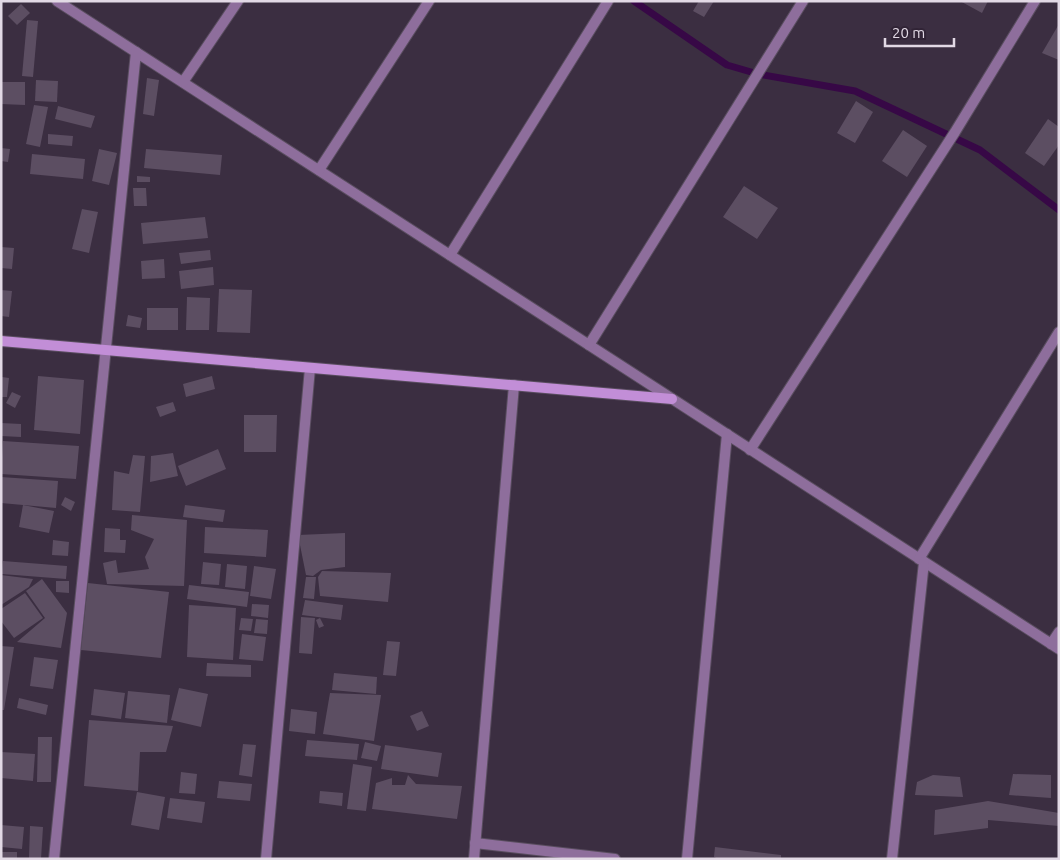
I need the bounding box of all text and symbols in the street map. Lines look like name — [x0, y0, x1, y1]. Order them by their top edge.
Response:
scale bar — [885, 15, 954, 47]
text: 20 m — [892, 24, 925, 41]

